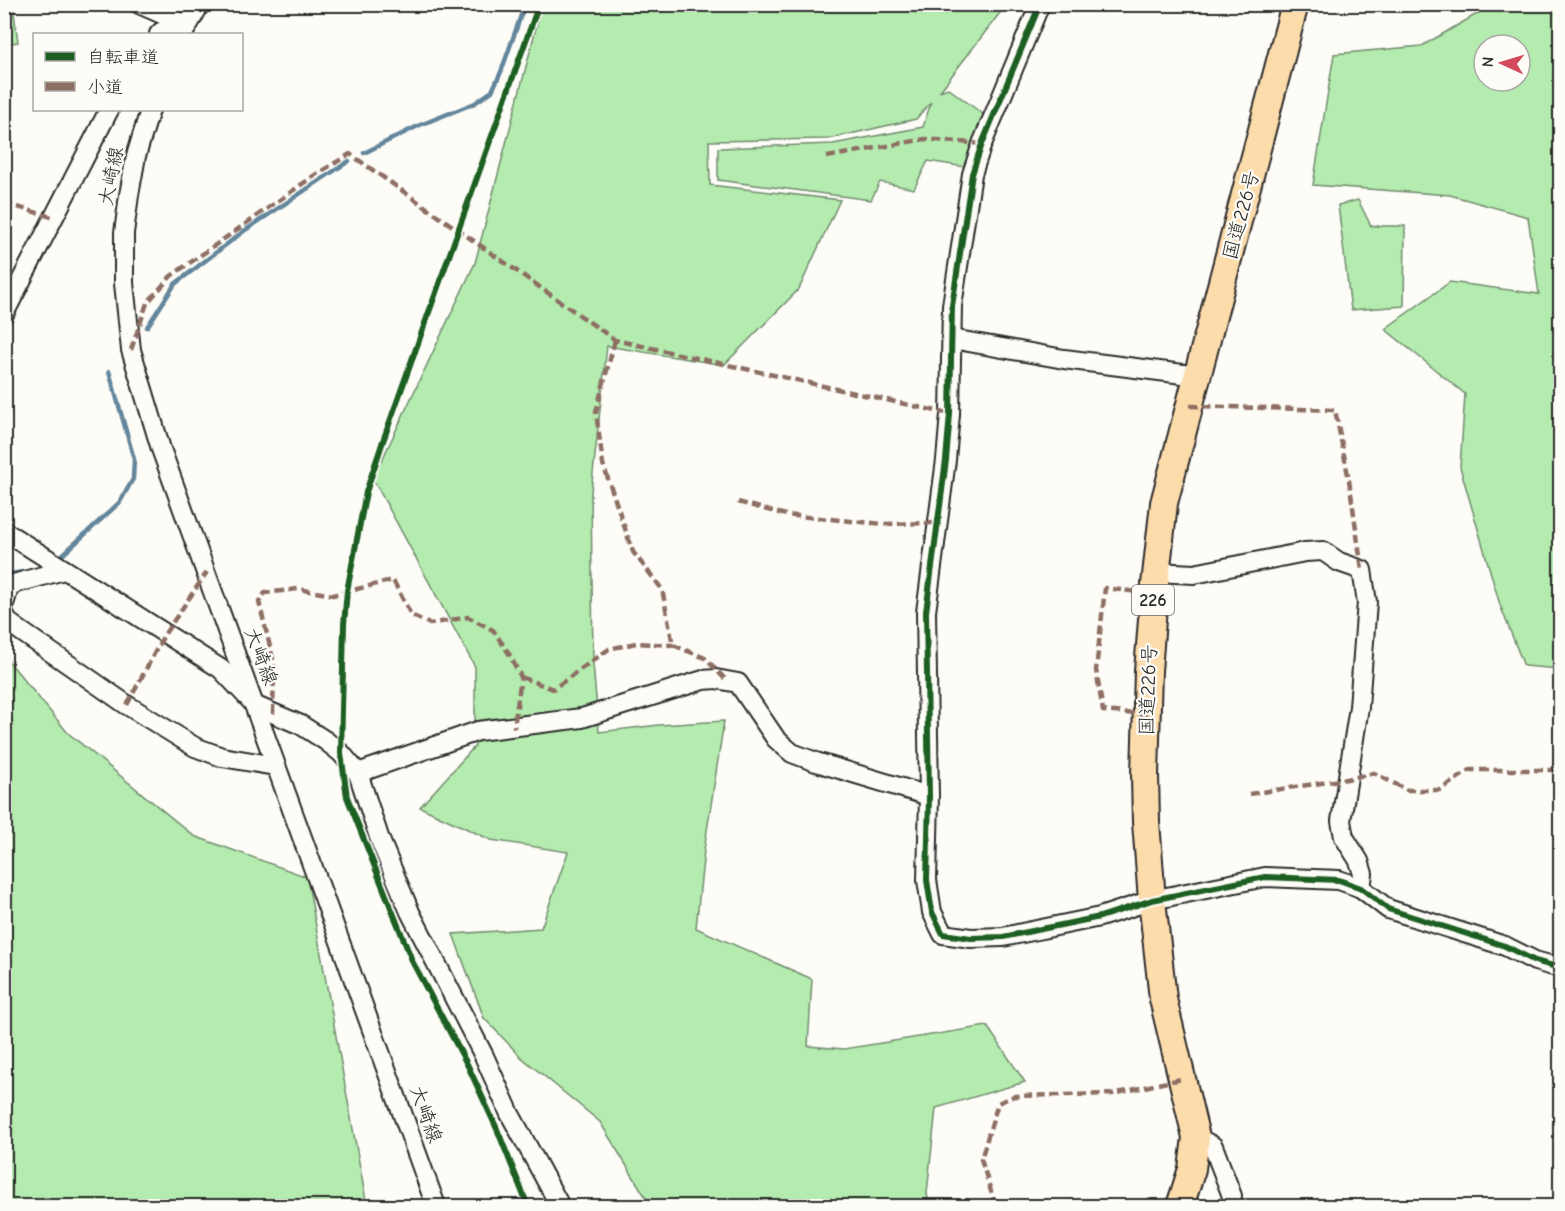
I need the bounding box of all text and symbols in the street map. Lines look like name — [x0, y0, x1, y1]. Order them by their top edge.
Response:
legend — [33, 33, 243, 111]
north arrow — [1472, 33, 1532, 93]
text: 自転車道 — [87, 47, 159, 68]
text: N — [1479, 56, 1497, 68]
text: 小道 — [87, 77, 123, 98]
street label: 大崎線 — [94, 144, 128, 208]
street label: 国道226号 — [1218, 168, 1264, 262]
road number: 226 — [1132, 585, 1174, 615]
street label: 大崎線 — [240, 624, 282, 688]
street label: 国道226号 — [1135, 644, 1161, 736]
street label: 大崎線 — [405, 1082, 447, 1146]

